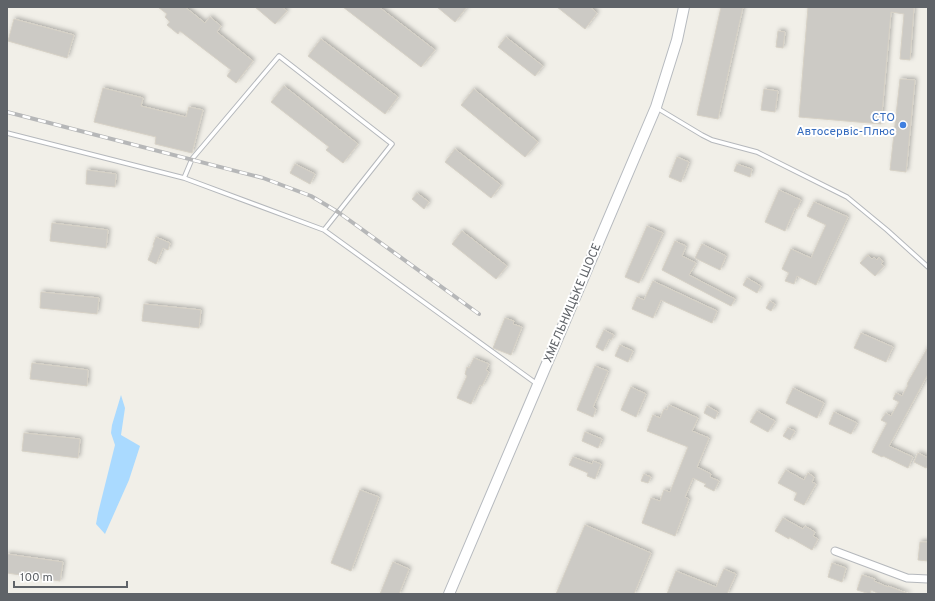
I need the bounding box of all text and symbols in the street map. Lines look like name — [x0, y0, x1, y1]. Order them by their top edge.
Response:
place label: СТО Автосервіс-Плюс — [796, 110, 895, 140]
marker: СТО Автосервіс-Плюс — [898, 120, 908, 130]
street label: ХМЕЛЬНИЦЬКЕ ШОСЕ — [541, 241, 605, 365]
scale bar — [14, 563, 127, 589]
text: 100 m — [20, 570, 53, 586]

